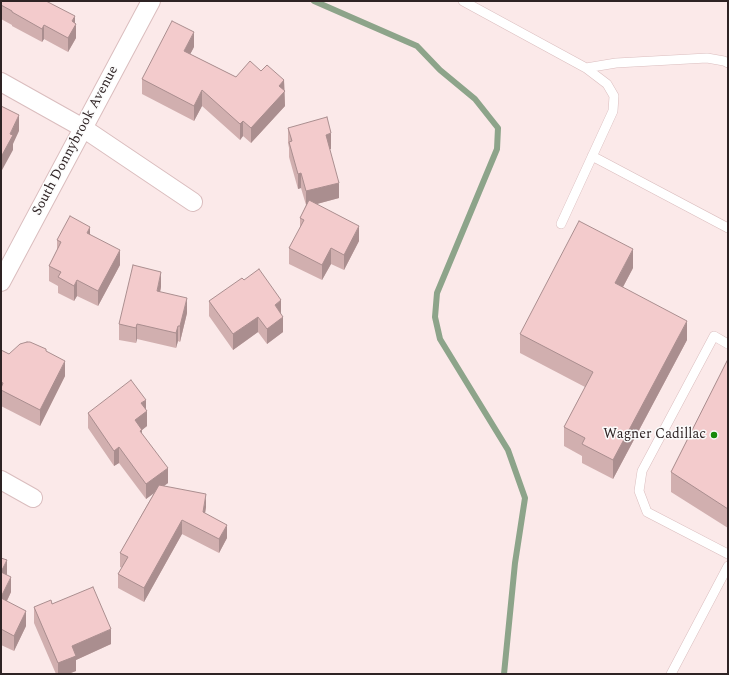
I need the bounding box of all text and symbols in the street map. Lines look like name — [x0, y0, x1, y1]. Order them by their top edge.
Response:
street label: South Donnybrook Avenue — [29, 63, 123, 219]
place label: Wagner Cadillac — [603, 427, 706, 443]
marker: Wagner Cadillac — [709, 430, 719, 440]

